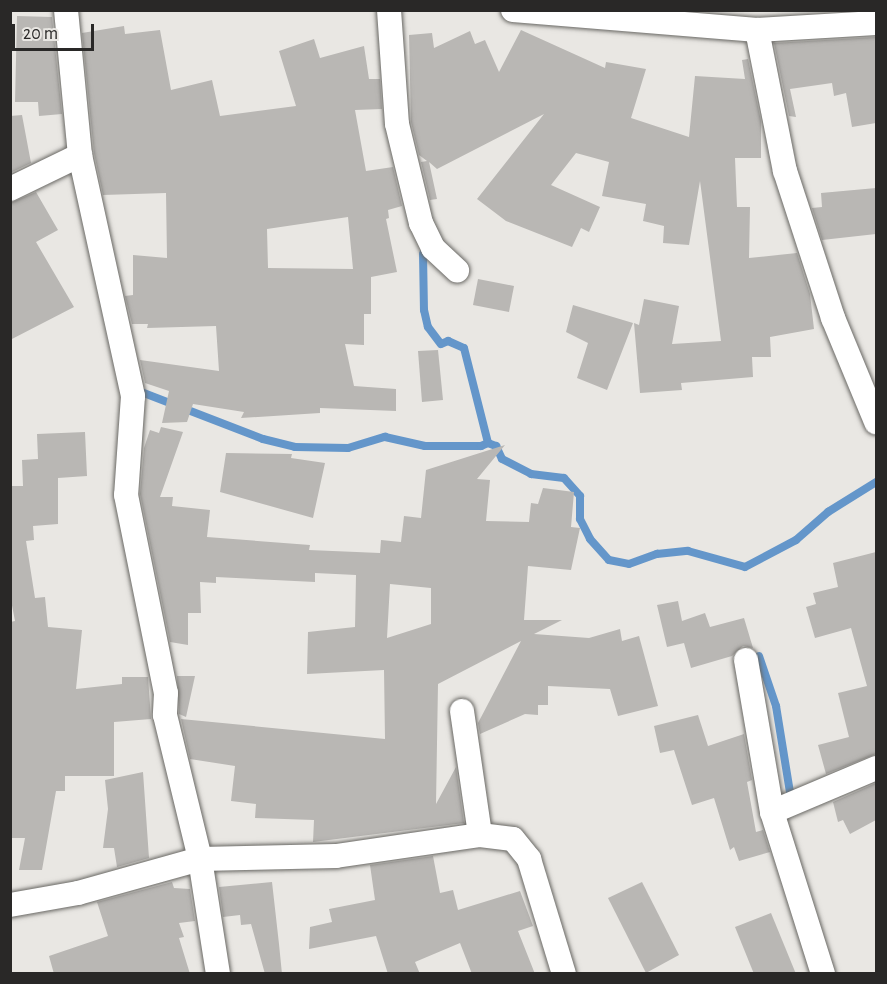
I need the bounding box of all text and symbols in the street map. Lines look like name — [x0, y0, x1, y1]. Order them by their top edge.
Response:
scale bar — [15, 12, 98, 50]
text: 20 m — [23, 25, 58, 43]

